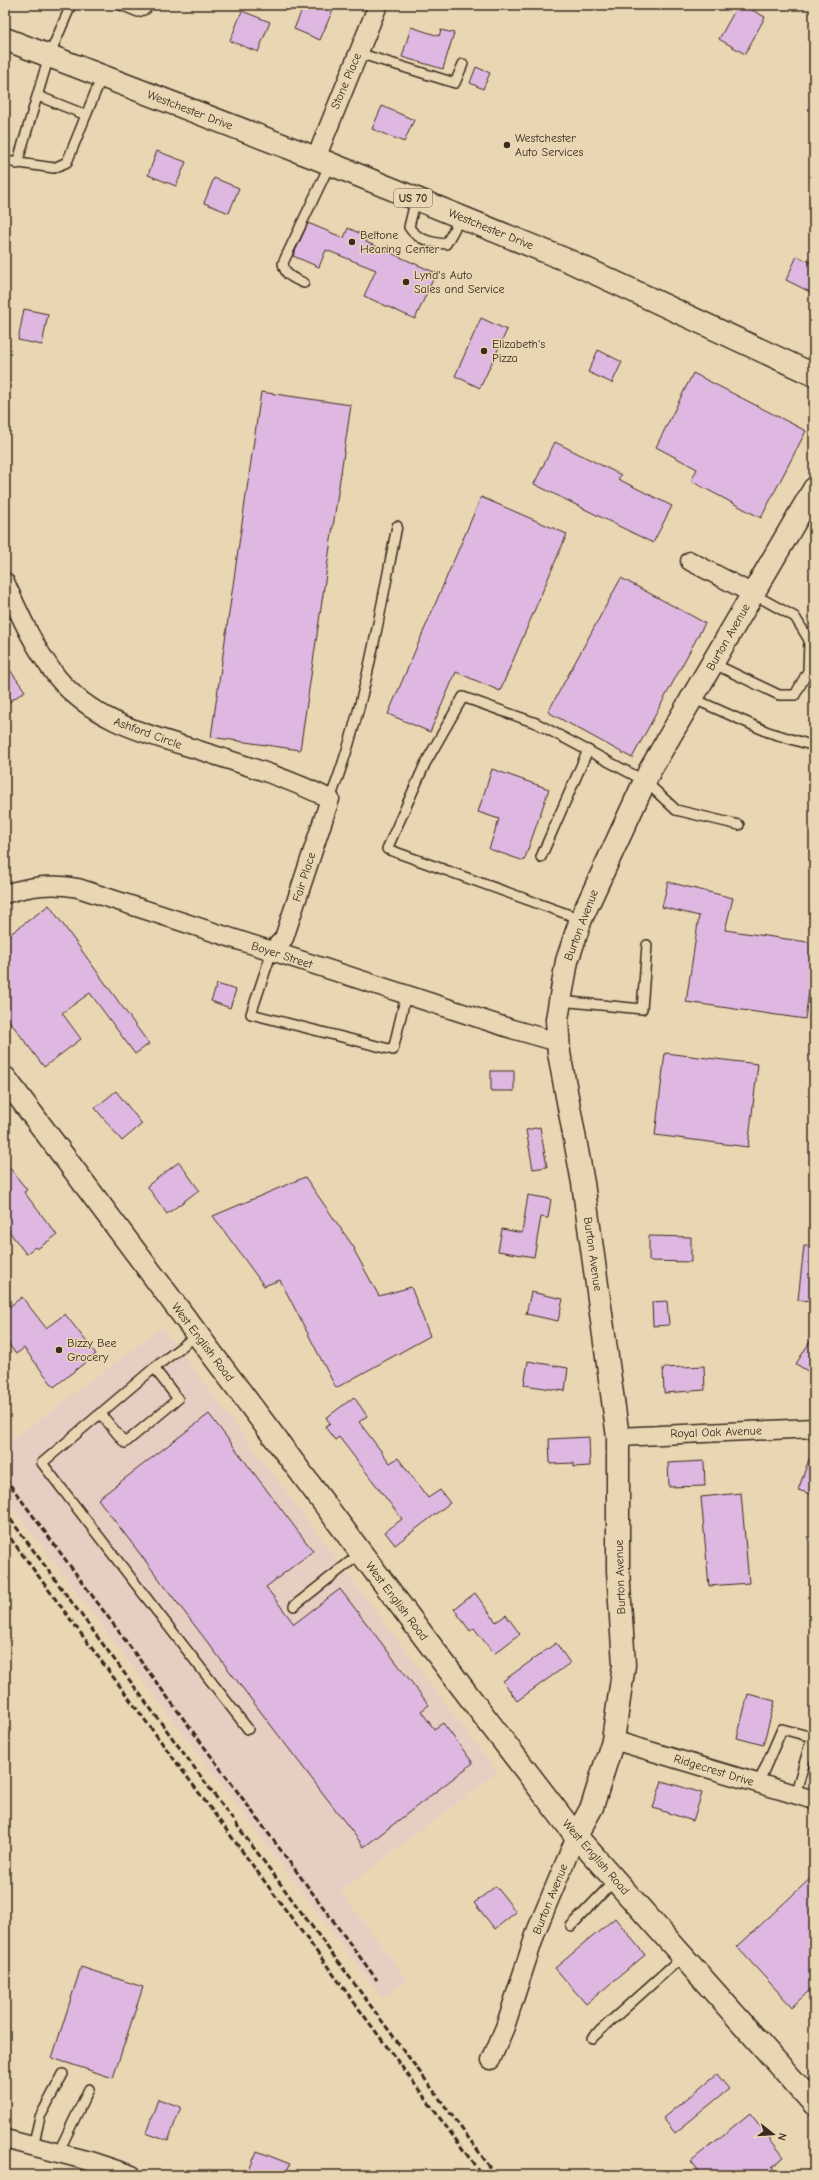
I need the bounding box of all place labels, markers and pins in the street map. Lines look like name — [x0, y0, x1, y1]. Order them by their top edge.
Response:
place label: Westchester Auto Services — [515, 131, 583, 159]
marker: Westchester Auto Services — [502, 140, 512, 150]
place label: Beltone Hearing Center — [360, 228, 439, 256]
marker: Beltone Hearing Center — [347, 237, 357, 247]
place label: Lynd's Auto Sales and Service — [414, 268, 505, 296]
marker: Lynd's Auto Sales and Service — [401, 277, 411, 287]
place label: Elizabeth's Pizza — [492, 337, 545, 365]
marker: Elizabeth's Pizza — [479, 346, 489, 356]
place label: Bizzy Bee Grocery — [67, 1336, 116, 1364]
marker: Bizzy Bee Grocery — [54, 1345, 64, 1355]

